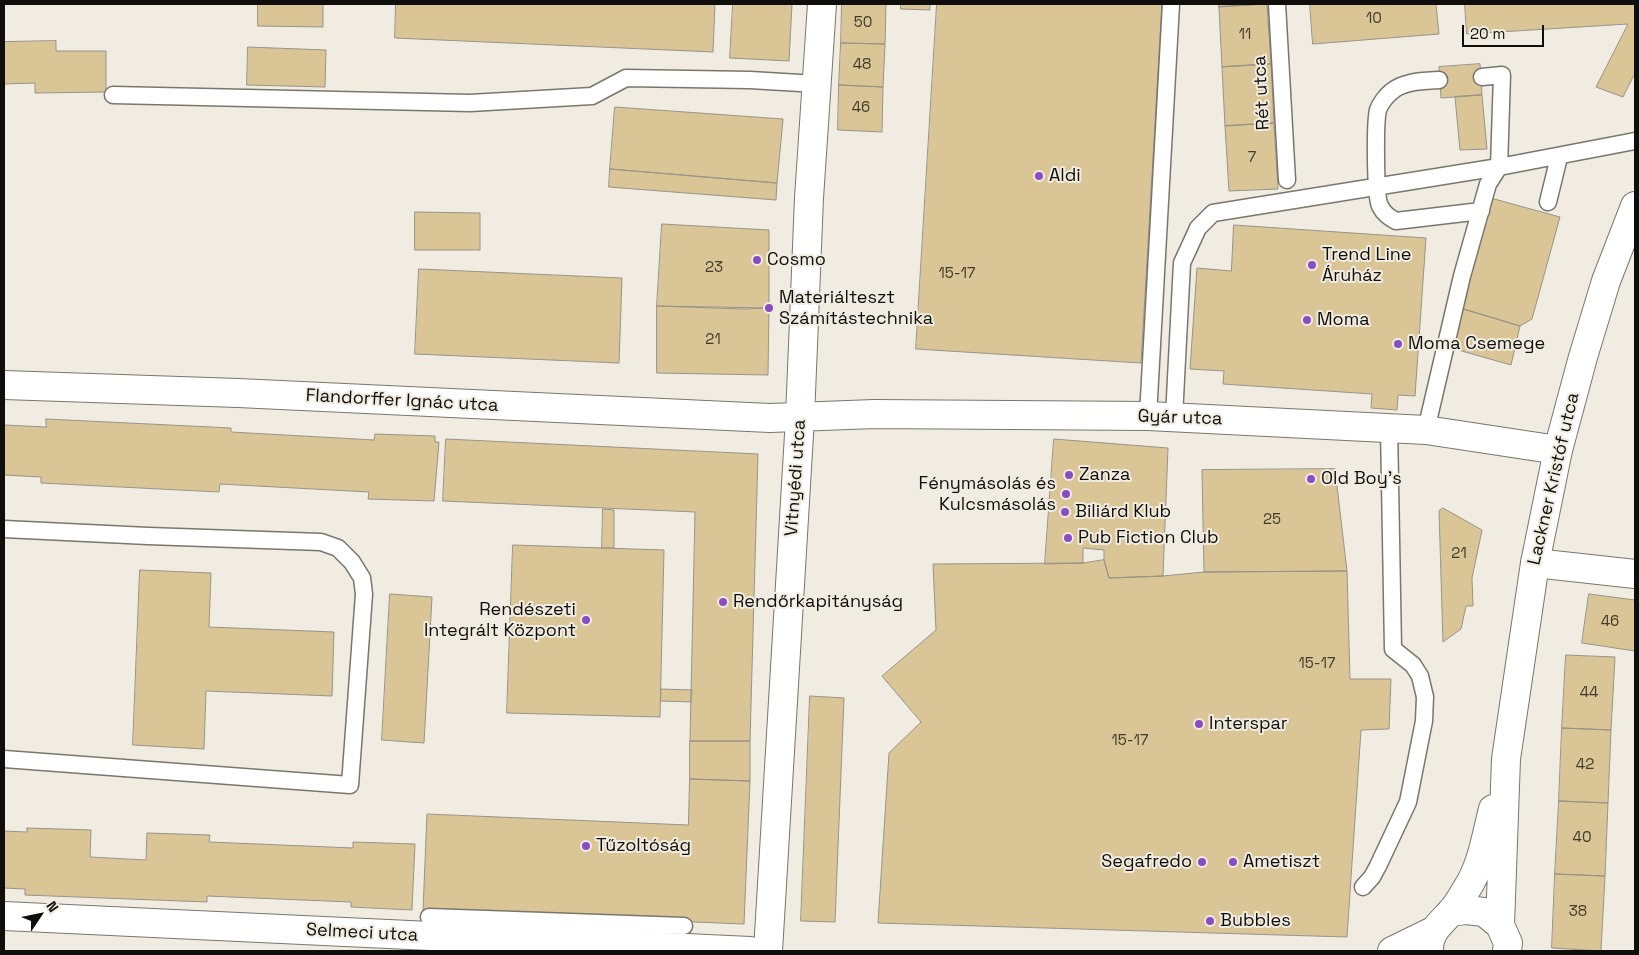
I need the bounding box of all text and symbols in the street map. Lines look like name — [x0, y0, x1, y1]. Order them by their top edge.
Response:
house number: 10 — [1366, 10, 1382, 28]
house number: 50 — [854, 14, 872, 32]
scale bar — [1464, 15, 1546, 47]
text: 20 m — [1470, 24, 1505, 43]
house number: 11 — [1239, 26, 1251, 44]
street label: Rét utca — [1249, 55, 1275, 131]
house number: 48 — [853, 56, 871, 74]
house number: 46 — [852, 99, 870, 117]
house number: 7 — [1248, 149, 1256, 167]
place label: Aldi — [1049, 165, 1081, 187]
marker: Aldi — [1033, 170, 1045, 182]
place label: Trend Line Áruház — [1322, 244, 1412, 286]
place label: Cosmo — [767, 249, 826, 271]
marker: Cosmo — [751, 254, 763, 266]
house number: 23 — [705, 259, 723, 277]
marker: Trend Line Áruház — [1306, 259, 1318, 271]
house number: 15-17 — [939, 265, 975, 283]
place label: Materiálteszt Számítástechnika — [779, 287, 933, 330]
marker: Materiálteszt Számítástechnika — [763, 302, 775, 314]
place label: Moma — [1317, 309, 1370, 331]
marker: Moma — [1301, 314, 1313, 326]
house number: 21 — [705, 331, 721, 349]
place label: Moma Csemege — [1408, 333, 1545, 355]
marker: Moma Csemege — [1392, 338, 1404, 350]
street label: Flandorffer Ignác utca — [305, 385, 499, 417]
street label: Lackner Kristóf utca — [1524, 391, 1584, 567]
street label: Gyár utca — [1137, 406, 1223, 430]
street label: Vitnyédi utca — [781, 419, 811, 537]
place label: Zanza — [1079, 464, 1130, 486]
place label: Old Boy's — [1321, 468, 1402, 490]
marker: Zanza — [1063, 469, 1075, 481]
place label: Fénymásolás és Kulcsmásolás — [919, 473, 1056, 516]
marker: Old Boy's — [1305, 473, 1317, 485]
marker: Fénymásolás és Kulcsmásolás — [1060, 488, 1072, 500]
place label: Biliárd Klub — [1075, 501, 1171, 523]
marker: Biliárd Klub — [1059, 506, 1071, 518]
house number: 25 — [1263, 511, 1281, 529]
place label: Pub Fiction Club — [1078, 527, 1219, 549]
marker: Pub Fiction Club — [1062, 532, 1074, 544]
house number: 21 — [1451, 545, 1467, 563]
place label: Rendőrkapitányság — [733, 591, 903, 613]
marker: Rendőrkapitányság — [717, 596, 729, 608]
place label: Rendészeti Integrált Központ — [424, 599, 576, 642]
house number: 46 — [1601, 613, 1619, 631]
marker: Rendészeti Integrált Központ — [580, 614, 592, 626]
house number: 15-17 — [1299, 655, 1335, 673]
house number: 44 — [1580, 684, 1598, 702]
place label: Interspar — [1209, 713, 1288, 735]
marker: Interspar — [1193, 718, 1205, 730]
house number: 15-17 — [1112, 732, 1148, 750]
house number: 42 — [1576, 756, 1594, 774]
house number: 40 — [1573, 829, 1591, 847]
place label: Tűzoltóság — [596, 835, 691, 857]
marker: Tűzoltóság — [580, 840, 592, 852]
place label: Segafredo — [1101, 851, 1192, 873]
place label: Ametiszt — [1243, 851, 1320, 873]
marker: Segafredo — [1196, 856, 1208, 868]
marker: Ametiszt — [1227, 856, 1239, 868]
north arrow — [15, 890, 65, 940]
text: N — [42, 898, 63, 916]
house number: 38 — [1569, 903, 1587, 921]
place label: Bubbles — [1220, 910, 1291, 932]
marker: Bubbles — [1204, 915, 1216, 927]
street label: Selmeci utca — [305, 919, 419, 947]

